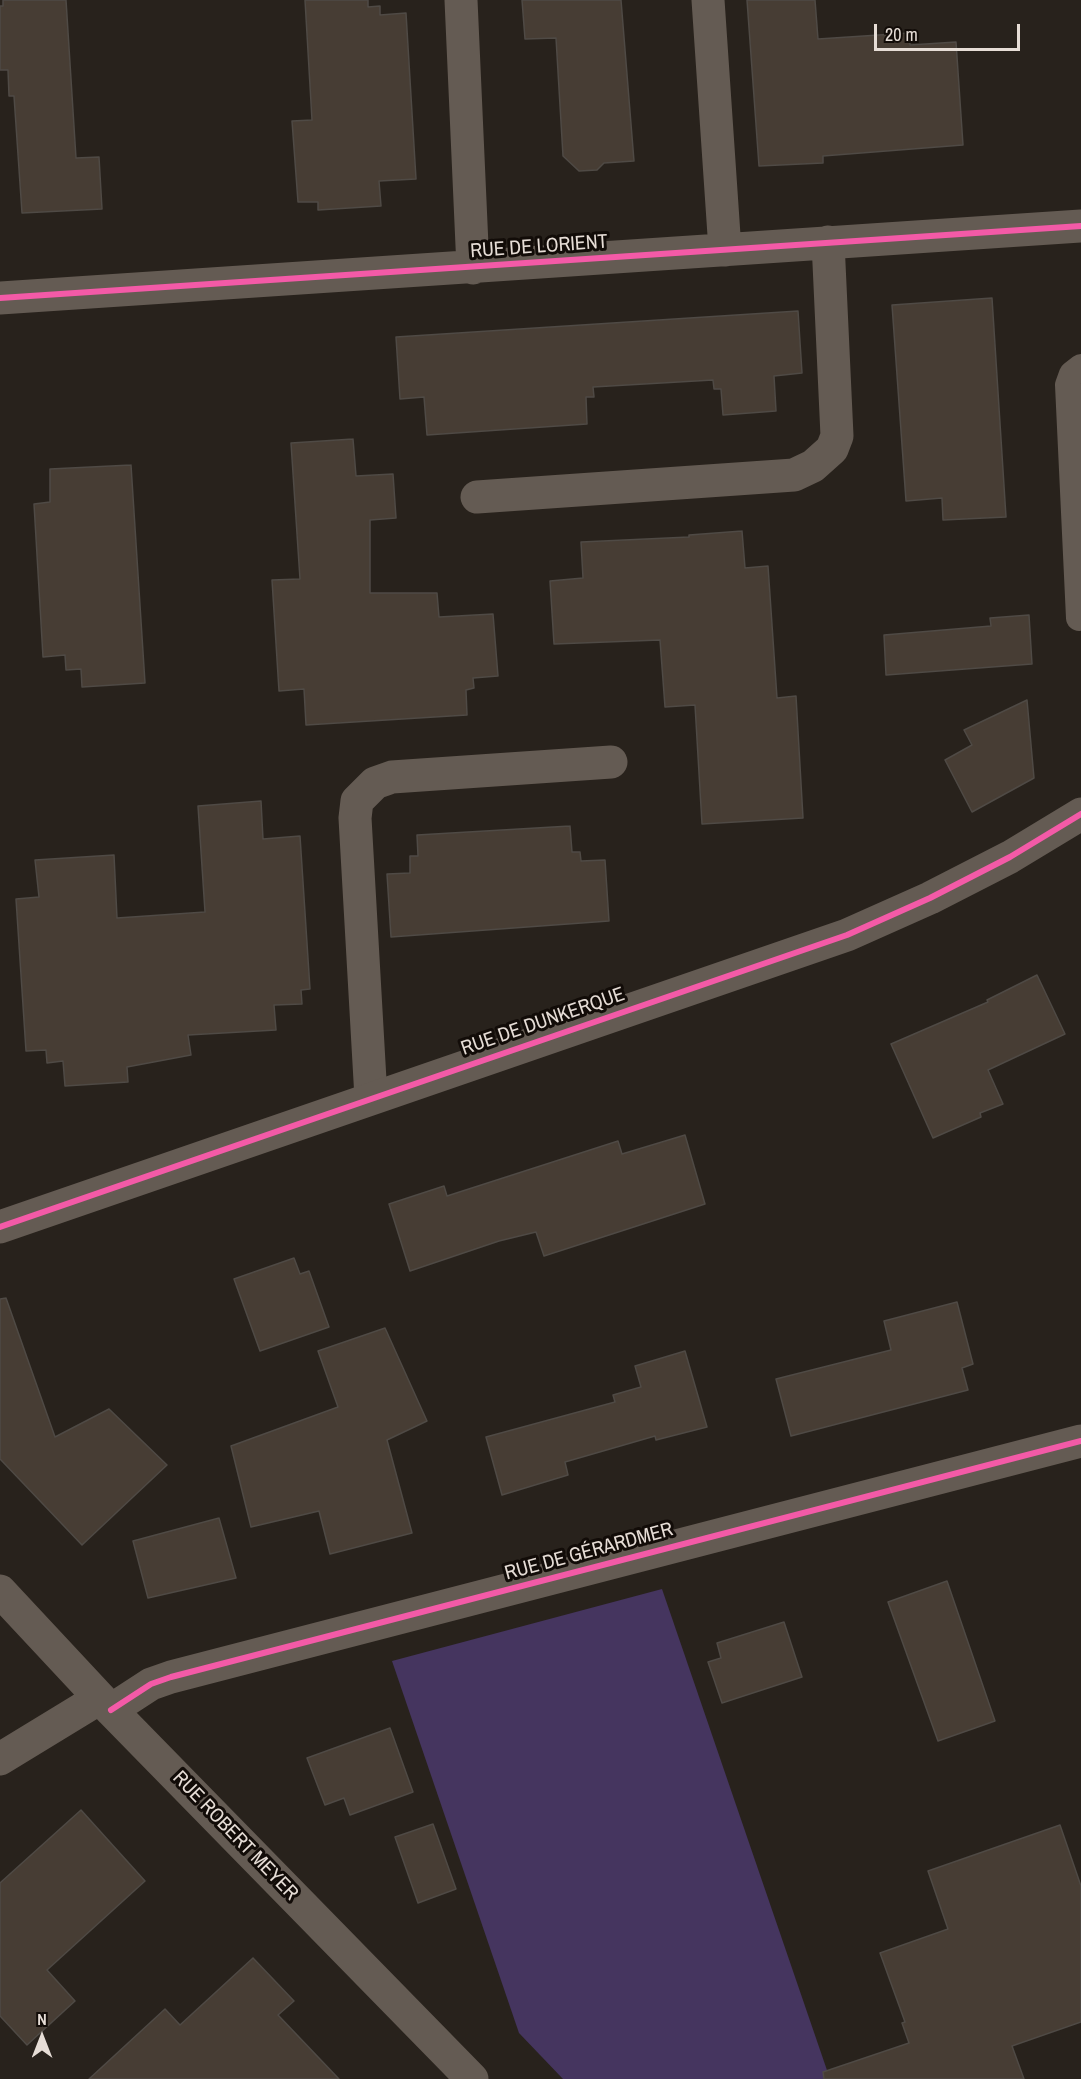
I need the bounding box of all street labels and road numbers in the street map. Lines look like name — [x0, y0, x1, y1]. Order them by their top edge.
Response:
street label: RUE DE LORIENT — [470, 230, 608, 264]
street label: RUE DE DUNKERQUE — [458, 983, 628, 1061]
street label: RUE DE GÉRARDMER — [502, 1518, 676, 1586]
street label: RUE ROBERT MEYER — [167, 1766, 303, 1906]

